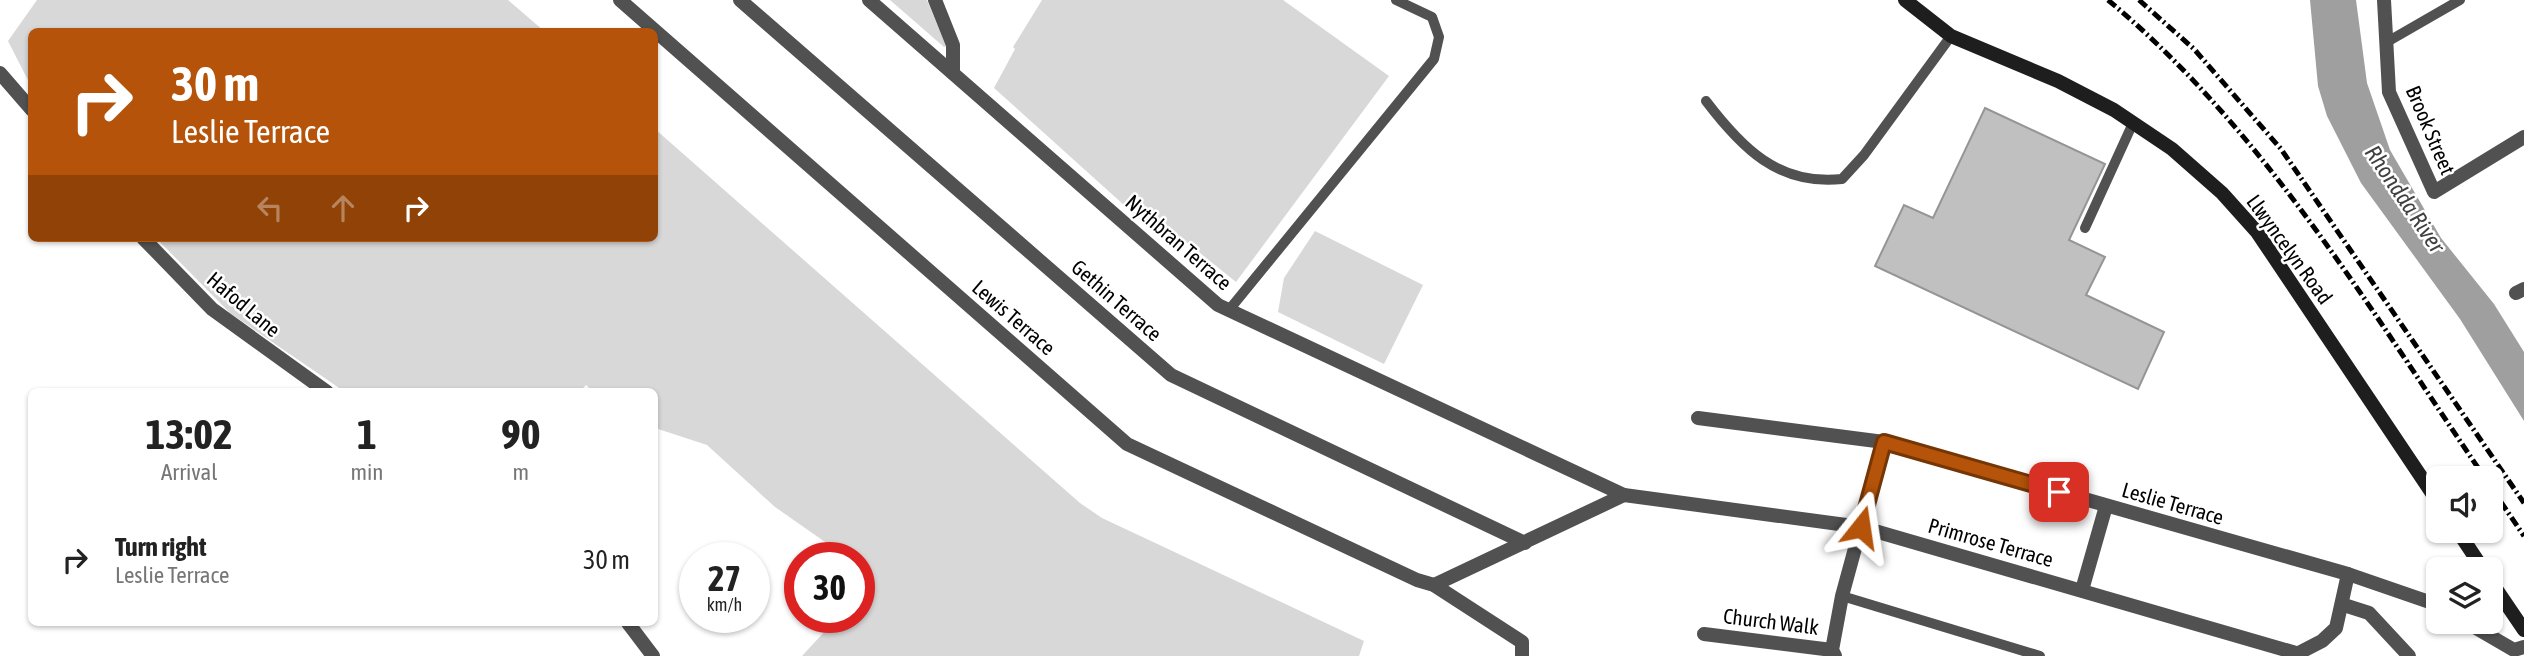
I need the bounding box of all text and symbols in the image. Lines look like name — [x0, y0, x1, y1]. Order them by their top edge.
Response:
text: 30 m — [171, 55, 259, 111]
icon: right — [56, 56, 147, 147]
street label: Brook Street — [2402, 82, 2460, 178]
text: Leslie Terrace — [171, 113, 330, 150]
water label: Rhondda River — [2360, 141, 2451, 258]
icon: left — [251, 189, 289, 227]
icon: ahead — [324, 189, 362, 227]
icon: right — [397, 189, 435, 227]
street label: Nythbran Terrace — [1121, 190, 1237, 294]
street label: Llwyncelyn Road — [2242, 190, 2338, 308]
street label: Gethin Terrace — [1067, 254, 1167, 346]
street label: Hafod Lane — [203, 266, 285, 342]
street label: Lewis Terrace — [968, 275, 1060, 359]
text: 13:02 — [146, 410, 233, 458]
text: 1 — [357, 410, 377, 458]
text: 90 — [501, 410, 540, 458]
text: Arrival — [161, 459, 217, 485]
text: min — [350, 459, 383, 485]
text: m — [512, 459, 529, 485]
pin — [2029, 462, 2089, 522]
map controls — [2426, 466, 2503, 634]
button: sound — [2426, 466, 2503, 543]
icon: arrive — [2040, 473, 2078, 511]
street label: Leslie Terrace — [2120, 477, 2226, 529]
position arrow — [1824, 490, 1898, 564]
street label: Primrose Terrace — [1926, 513, 2056, 571]
text: Turn right — [115, 532, 206, 562]
icon: right — [56, 541, 94, 579]
speed limit sign: 30 — [784, 542, 875, 633]
text: 30 m — [583, 545, 630, 575]
button: layers — [2426, 557, 2503, 634]
text: 27 — [708, 558, 741, 598]
text: Leslie Terrace — [115, 562, 229, 588]
text: km/h — [707, 594, 742, 615]
street label: Church Walk — [1722, 603, 1820, 639]

